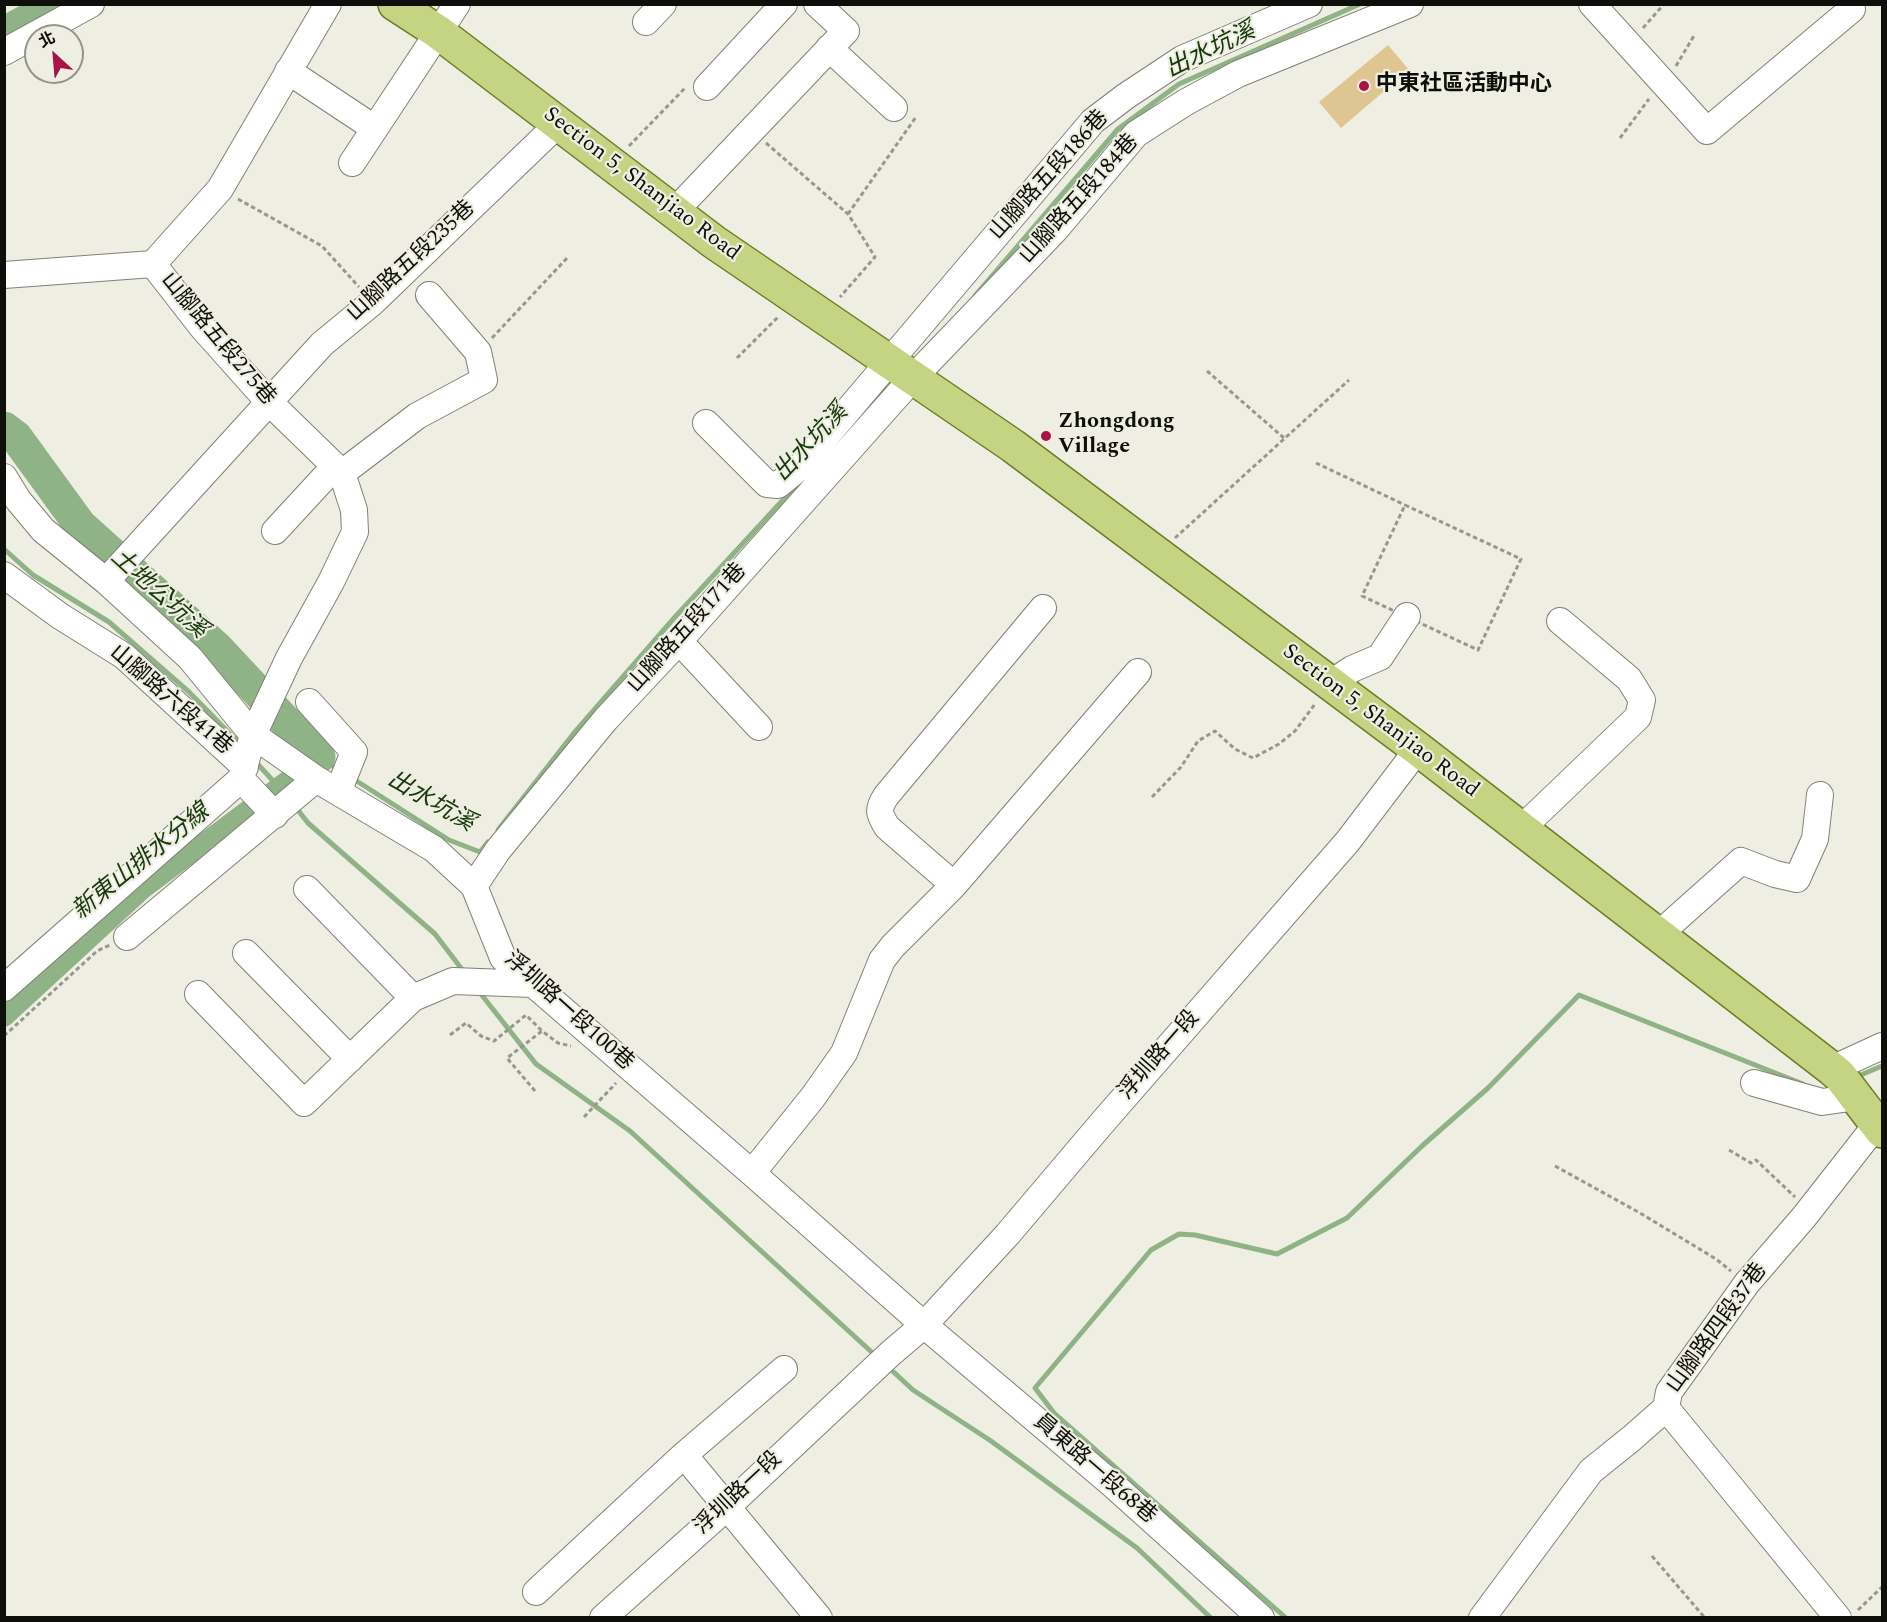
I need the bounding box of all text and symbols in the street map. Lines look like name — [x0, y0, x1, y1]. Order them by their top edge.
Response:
water label: 出水坑溪 — [1162, 18, 1260, 86]
north arrow — [24, 24, 84, 84]
text: 北 — [35, 25, 59, 54]
place label: 中東社區活動中心 — [1376, 73, 1552, 99]
marker: 中東社區活動中心 — [1357, 79, 1371, 93]
street label: Section 5, Shanjiao Road — [537, 102, 745, 268]
street label: 山腳路五段186巷 — [985, 106, 1115, 246]
street label: 山腳路五段184巷 — [1015, 130, 1145, 270]
street label: 山腳路五段235巷 — [343, 196, 481, 328]
street label: 山腳路五段275巷 — [154, 268, 280, 412]
water label: 出水坑溪 — [769, 399, 855, 489]
place label: Zhongdong Village — [1058, 410, 1175, 462]
marker: Zhongdong Village — [1039, 429, 1053, 443]
water label: 土地公坑溪 — [104, 544, 212, 646]
street label: 山腳路五段171巷 — [623, 559, 753, 699]
street label: Section 5, Shanjiao Road — [1276, 639, 1484, 805]
street label: 山腳路六段41巷 — [103, 641, 237, 761]
water label: 出水坑溪 — [381, 767, 479, 839]
water label: 新東山排水分線 — [68, 799, 216, 927]
street label: 浮圳路一段100巷 — [498, 947, 638, 1077]
street label: 浮圳路一段 — [1114, 1006, 1206, 1106]
street label: 山腳路四段37巷 — [1662, 1259, 1774, 1399]
street label: 員東路一段68巷 — [1027, 1410, 1161, 1530]
street label: 浮圳路一段 — [690, 1447, 788, 1541]

